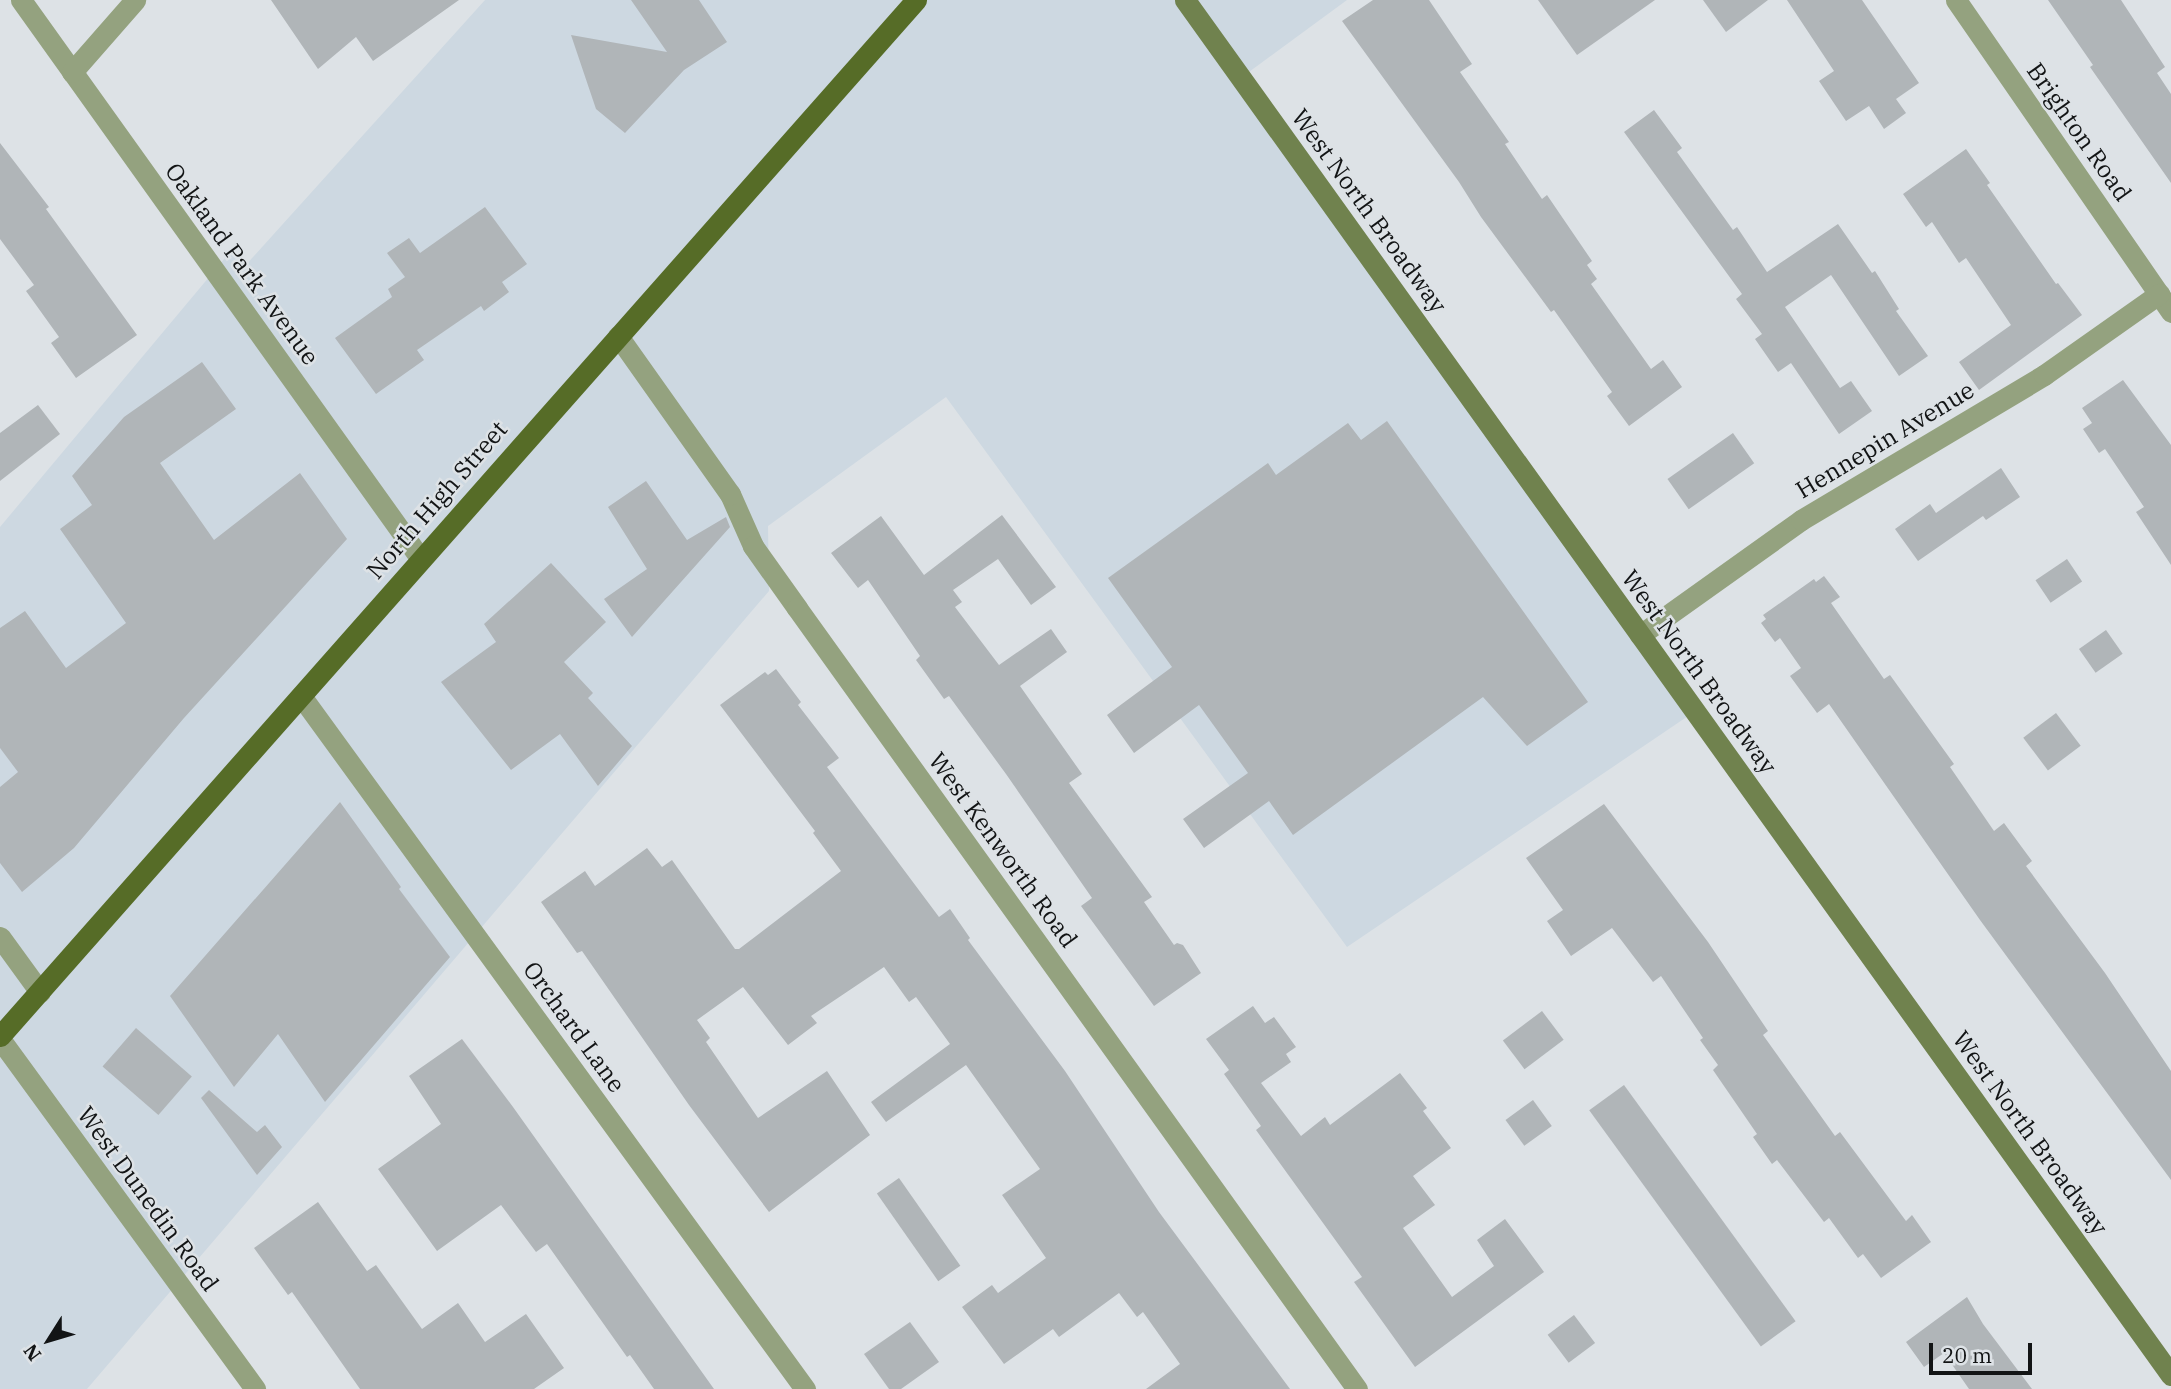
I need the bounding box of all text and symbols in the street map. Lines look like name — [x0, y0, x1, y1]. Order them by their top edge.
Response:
street label: Brighton Road — [2021, 57, 2137, 207]
street label: West North Broadway — [1285, 103, 1453, 319]
street label: Oakland Park Avenue — [159, 157, 325, 371]
street label: Hennepin Avenue — [1791, 375, 1979, 505]
street label: North High Street — [361, 415, 513, 585]
street label: West North Broadway — [1615, 564, 1783, 780]
street label: West Kenworth Road — [923, 747, 1083, 953]
street label: Orchard Lane — [517, 956, 631, 1098]
street label: West North Broadway — [1946, 1025, 2114, 1241]
street label: West Dunedin Road — [71, 1101, 225, 1297]
north arrow — [14, 1305, 84, 1375]
scale bar — [1933, 1330, 2036, 1374]
text: N — [18, 1339, 46, 1366]
text: 20 m — [1942, 1341, 1992, 1369]

